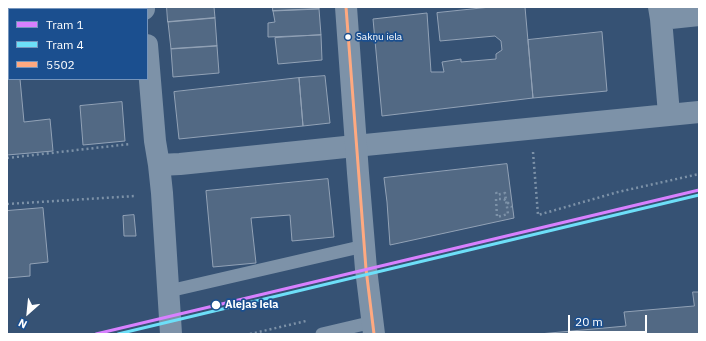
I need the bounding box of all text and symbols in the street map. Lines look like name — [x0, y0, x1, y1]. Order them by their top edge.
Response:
legend — [8, 8, 148, 80]
text: Tram 1 — [46, 17, 84, 32]
place label: Sakņu iela — [356, 31, 402, 43]
marker: Sakņu iela — [343, 32, 353, 42]
text: Tram 4 — [46, 37, 84, 52]
text: 5502 — [46, 57, 75, 72]
north arrow — [8, 293, 48, 333]
place label: Alejas iela — [225, 298, 279, 312]
marker: Alejas iela — [210, 299, 222, 311]
scale bar — [570, 307, 649, 333]
text: 20 m — [575, 314, 603, 329]
text: N — [16, 316, 29, 332]

